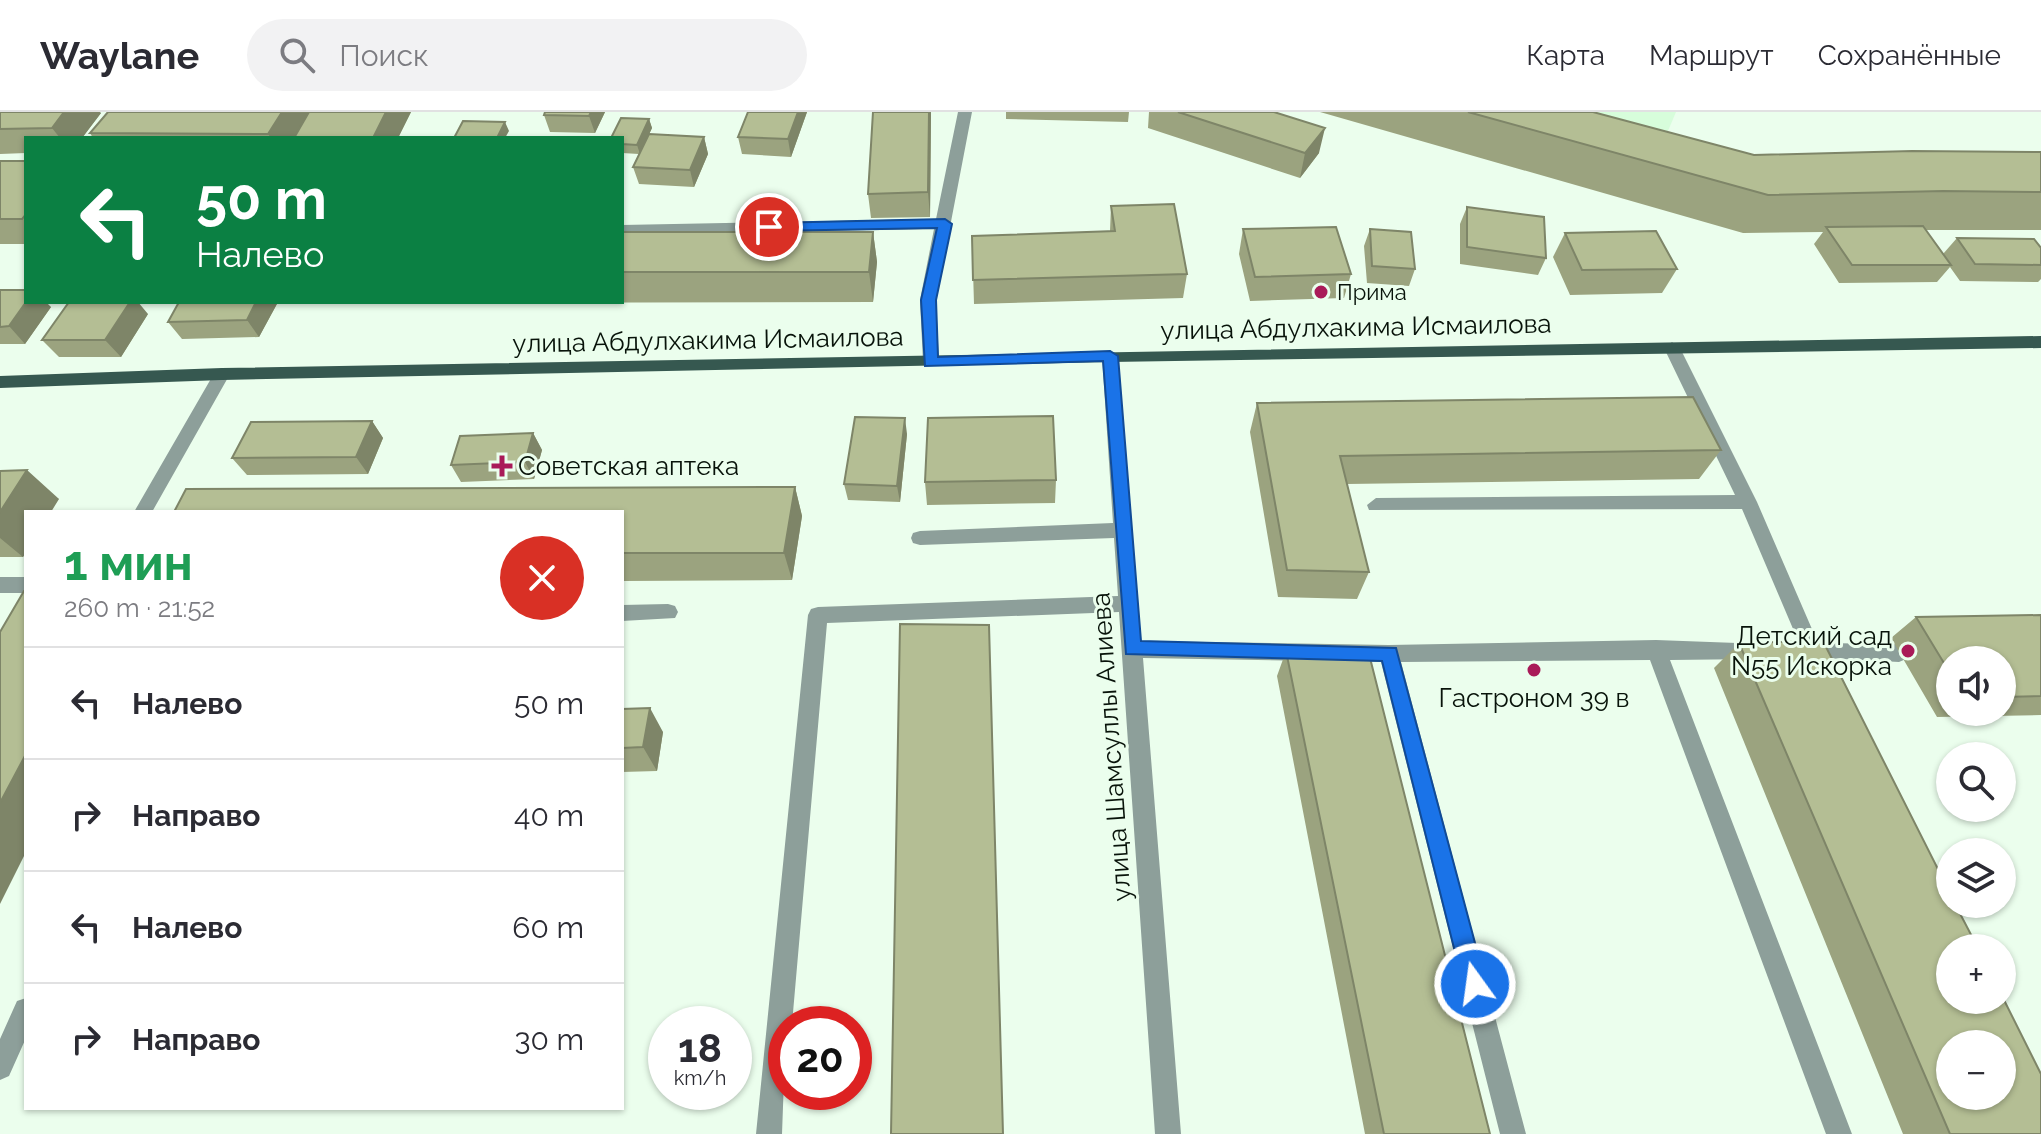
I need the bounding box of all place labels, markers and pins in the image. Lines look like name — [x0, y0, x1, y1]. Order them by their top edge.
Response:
pin — [735, 193, 803, 261]
place label: Прима — [1337, 279, 1407, 305]
marker: Прима — [1312, 283, 1330, 301]
place label: Советская аптека — [518, 451, 739, 481]
marker: Советская аптека — [493, 457, 511, 475]
place label: Детский сад N55 Искорка — [1731, 621, 1892, 681]
marker: Детский сад N55 Искорка — [1899, 642, 1917, 660]
marker: Гастроном 39 в — [1525, 661, 1543, 679]
place label: Гастроном 39 в — [1439, 683, 1629, 713]

